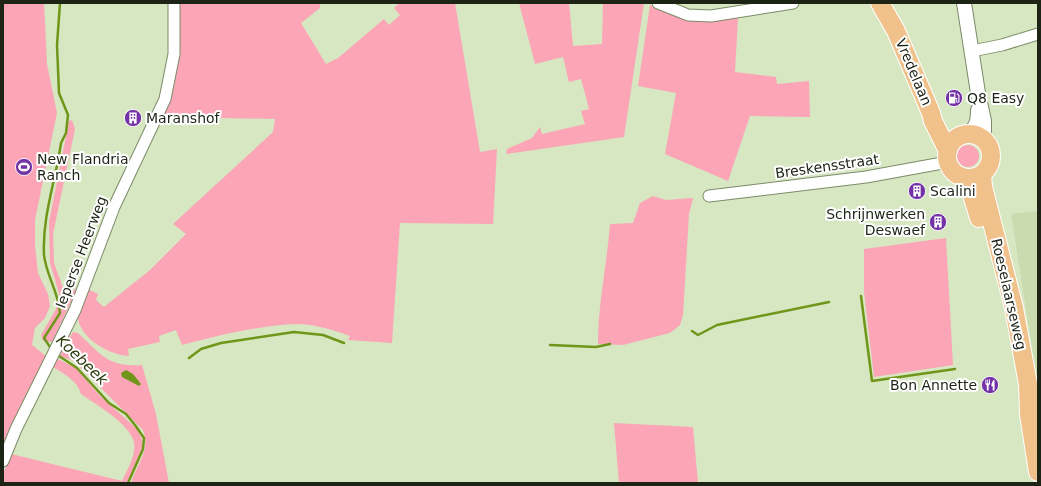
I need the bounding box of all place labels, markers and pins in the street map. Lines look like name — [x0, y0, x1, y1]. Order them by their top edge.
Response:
fuel station icon: Q8 Easy — [944, 88, 964, 108]
place label: Q8 Easy — [967, 90, 1024, 106]
building icon: Maranshof — [123, 108, 143, 128]
place label: Maranshof — [146, 110, 221, 126]
place label: New Flandria Ranch — [37, 151, 129, 183]
sports icon: New Flandria Ranch — [14, 157, 34, 177]
building icon: Scalini — [907, 181, 927, 201]
place label: Scalini — [930, 183, 976, 199]
place label: Schrijnwerken Deswaef — [826, 206, 926, 238]
building icon: Schrijnwerken Deswaef — [928, 212, 948, 232]
restaurant icon: Bon Annette — [980, 375, 1000, 395]
place label: Bon Annette — [890, 377, 977, 393]

